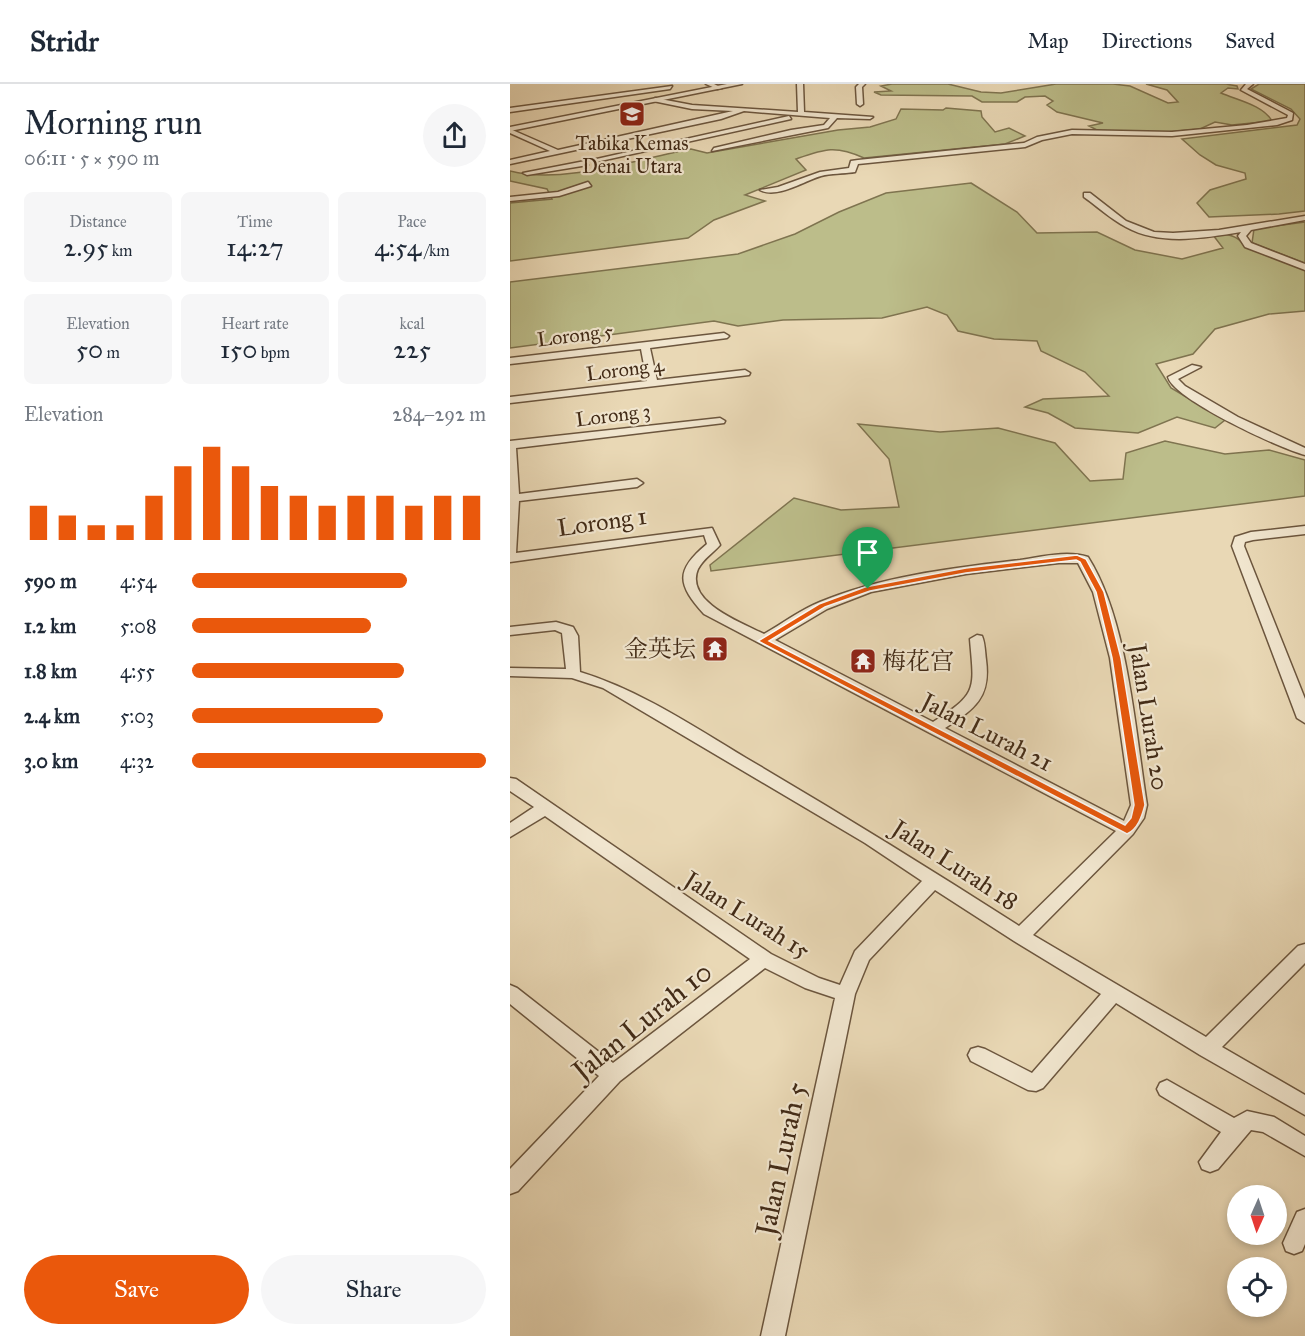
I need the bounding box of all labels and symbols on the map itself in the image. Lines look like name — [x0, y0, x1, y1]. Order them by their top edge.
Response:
school or university icon: Tabika Kemas Denai Utara — [617, 99, 647, 129]
place label: Tabika Kemas Denai Utara — [576, 131, 689, 178]
street label: Lorong 5 — [536, 318, 614, 353]
street label: Lorong 4 — [585, 352, 666, 387]
street label: Lorong 3 — [574, 399, 652, 432]
street label: Lorong 1 — [555, 501, 649, 543]
pin — [842, 527, 893, 589]
place label: 金英坛 — [624, 634, 696, 664]
temple icon: 金英坛 — [700, 634, 730, 664]
street label: Jalan Lurah 20 — [1122, 639, 1175, 792]
temple icon: 梅花宫 — [848, 646, 878, 676]
place label: 梅花宫 — [882, 646, 954, 676]
street label: Jalan Lurah 21 — [914, 685, 1058, 778]
street label: Jalan Lurah 18 — [884, 811, 1024, 917]
street label: Jalan Lurah 15 — [676, 863, 815, 966]
street label: Jalan Lurah 10 — [563, 954, 719, 1090]
street label: Jalan Lurah 5 — [747, 1079, 814, 1242]
north arrow — [1227, 1185, 1287, 1245]

